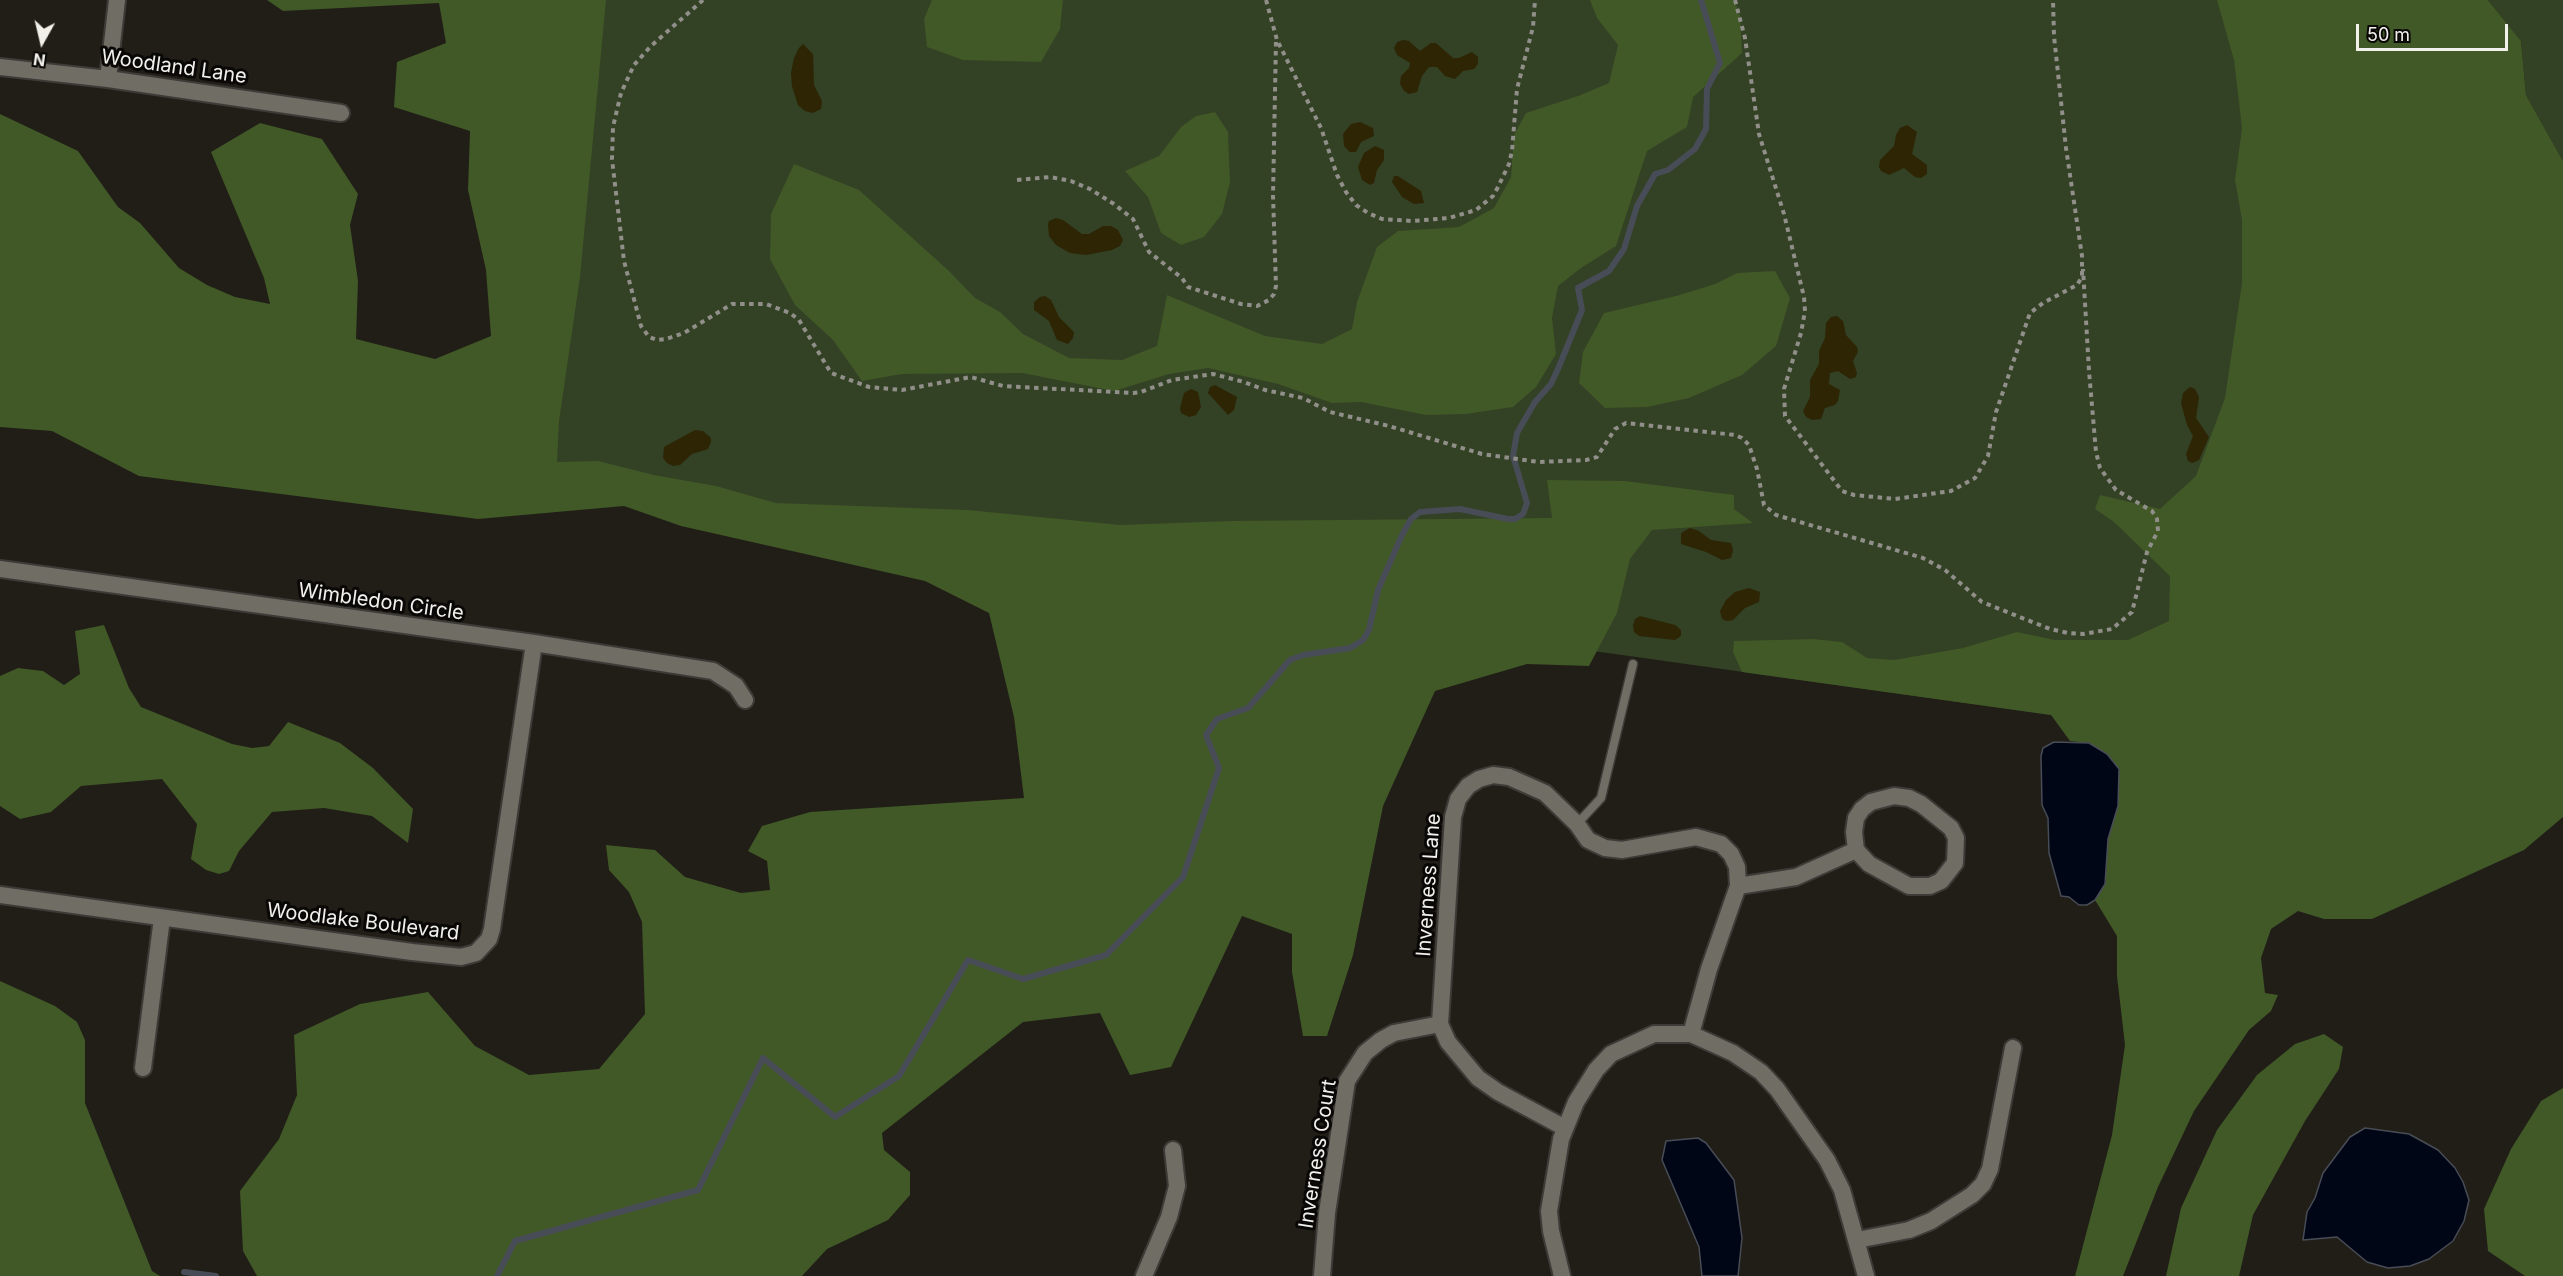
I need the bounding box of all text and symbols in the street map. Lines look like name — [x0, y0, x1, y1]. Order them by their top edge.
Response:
north arrow — [12, 12, 72, 72]
scale bar — [2359, 12, 2510, 50]
text: 50 m — [2367, 24, 2410, 45]
street label: Woodland Lane — [100, 45, 248, 89]
text: N — [32, 49, 47, 71]
street label: Wimbledon Circle — [297, 578, 465, 626]
street label: Inverness Lane — [1412, 813, 1446, 957]
street label: Woodlake Boulevard — [265, 898, 461, 946]
street label: Inverness Court — [1294, 1078, 1342, 1230]

